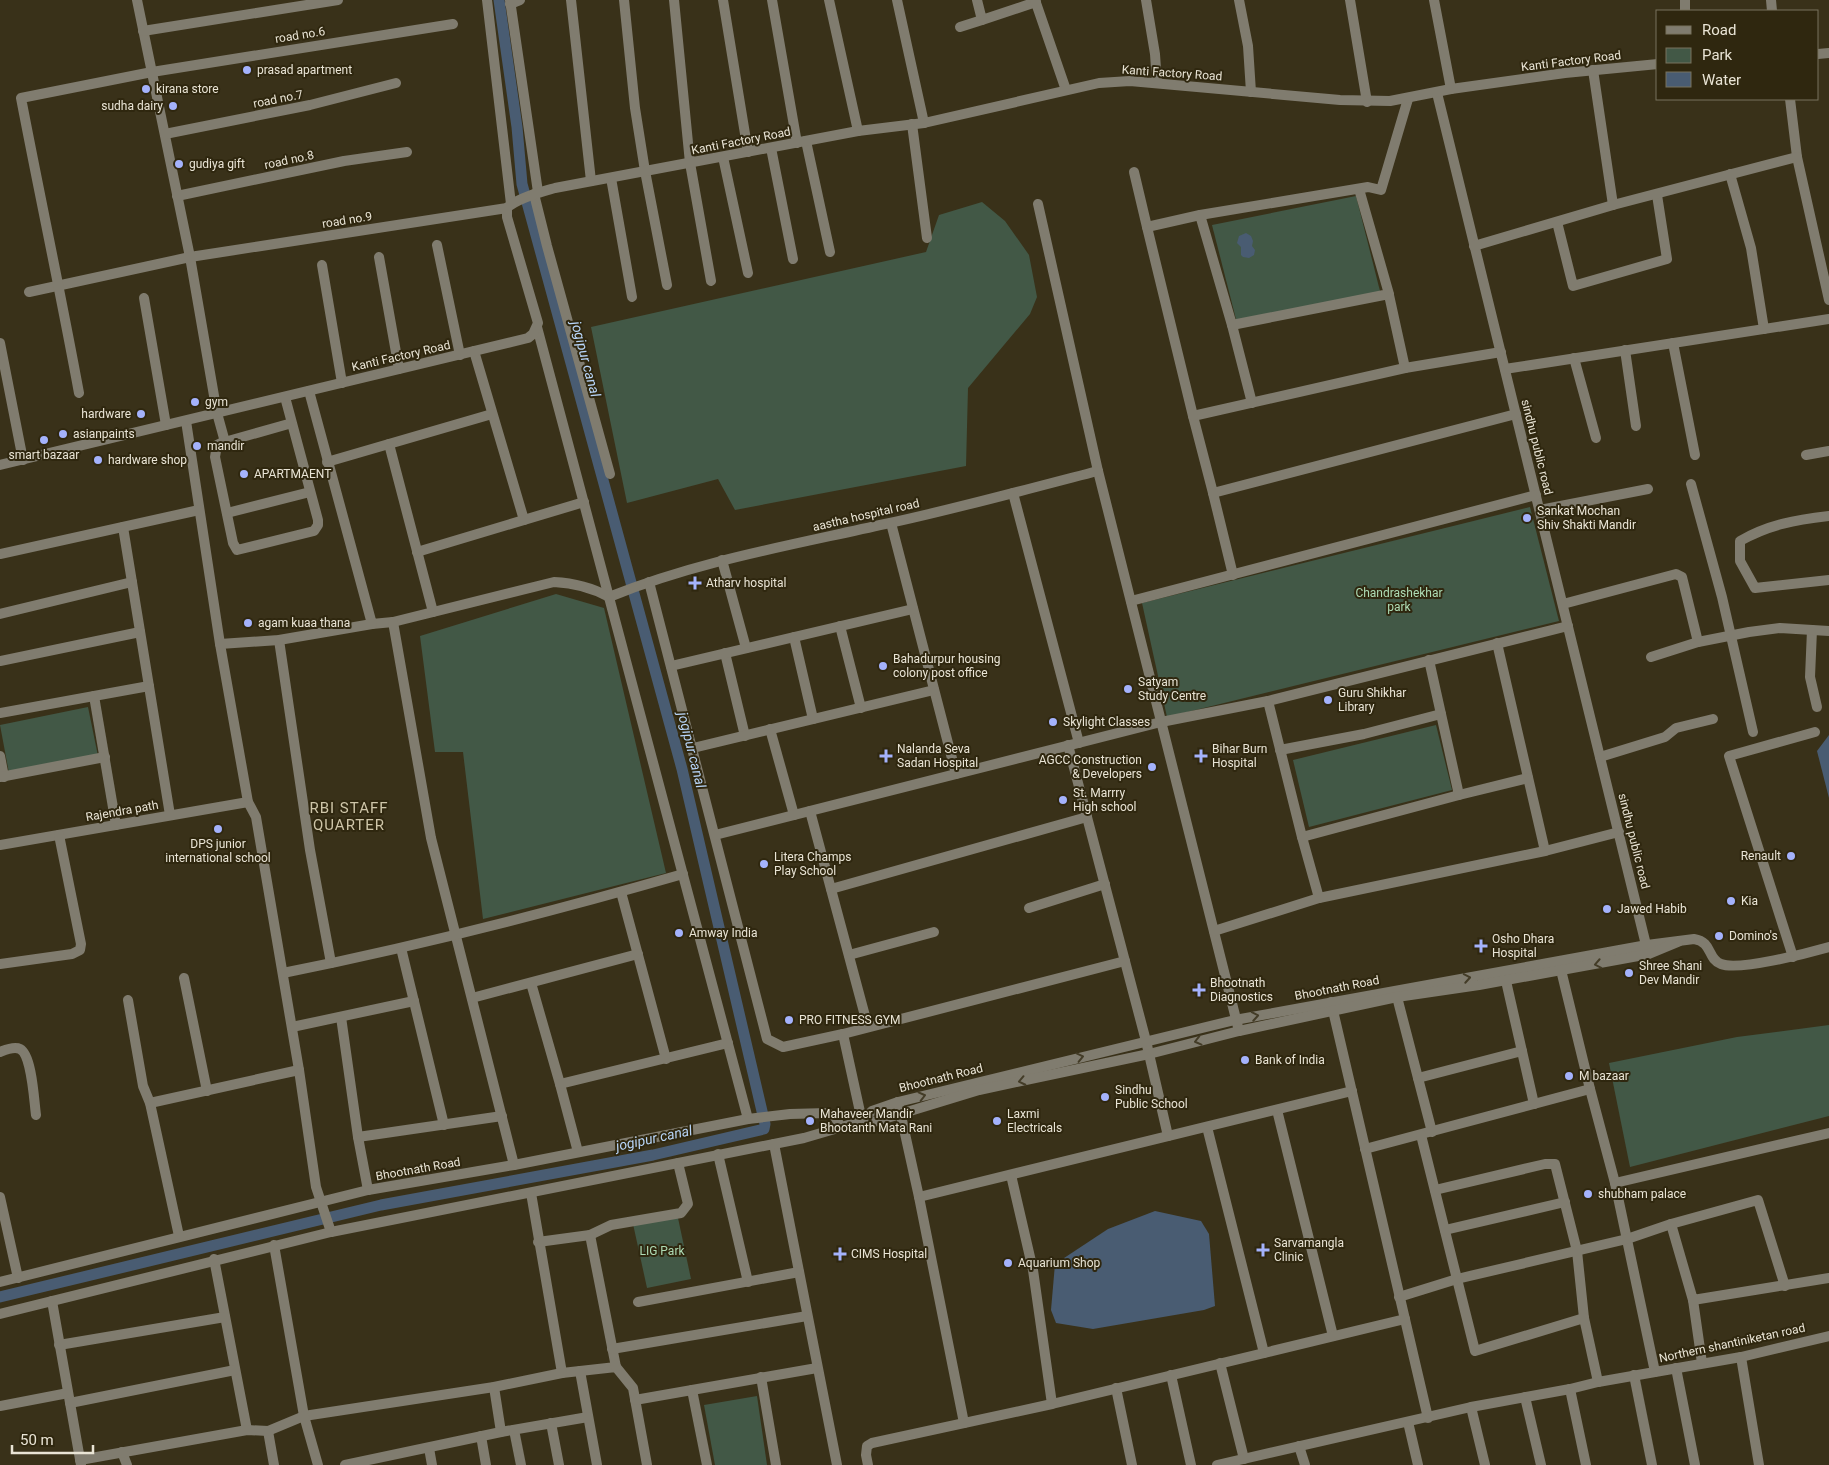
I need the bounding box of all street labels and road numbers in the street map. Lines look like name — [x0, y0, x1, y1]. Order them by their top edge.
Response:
street label: road no.6 — [274, 24, 326, 46]
street label: Kanti Factory Road — [1520, 48, 1622, 74]
street label: Kanti Factory Road — [1121, 63, 1223, 83]
street label: road no.7 — [252, 87, 304, 111]
street label: Kanti Factory Road — [690, 125, 792, 157]
street label: road no.8 — [263, 148, 315, 172]
street label: road no.9 — [321, 209, 373, 231]
street label: Kanti Factory Road — [350, 338, 452, 374]
street label: sindhu public road — [1518, 398, 1556, 496]
street label: aastha hospital road — [811, 496, 921, 534]
street label: sindhu public road — [1615, 792, 1653, 890]
street label: Rajendra path — [85, 798, 159, 824]
street label: Bhootnath Road — [1294, 973, 1380, 1003]
street label: Bhootnath Road — [898, 1061, 984, 1095]
street label: Bhootnath Road — [374, 1155, 462, 1183]
street label: Northern shantiniketan road — [1658, 1321, 1806, 1365]

